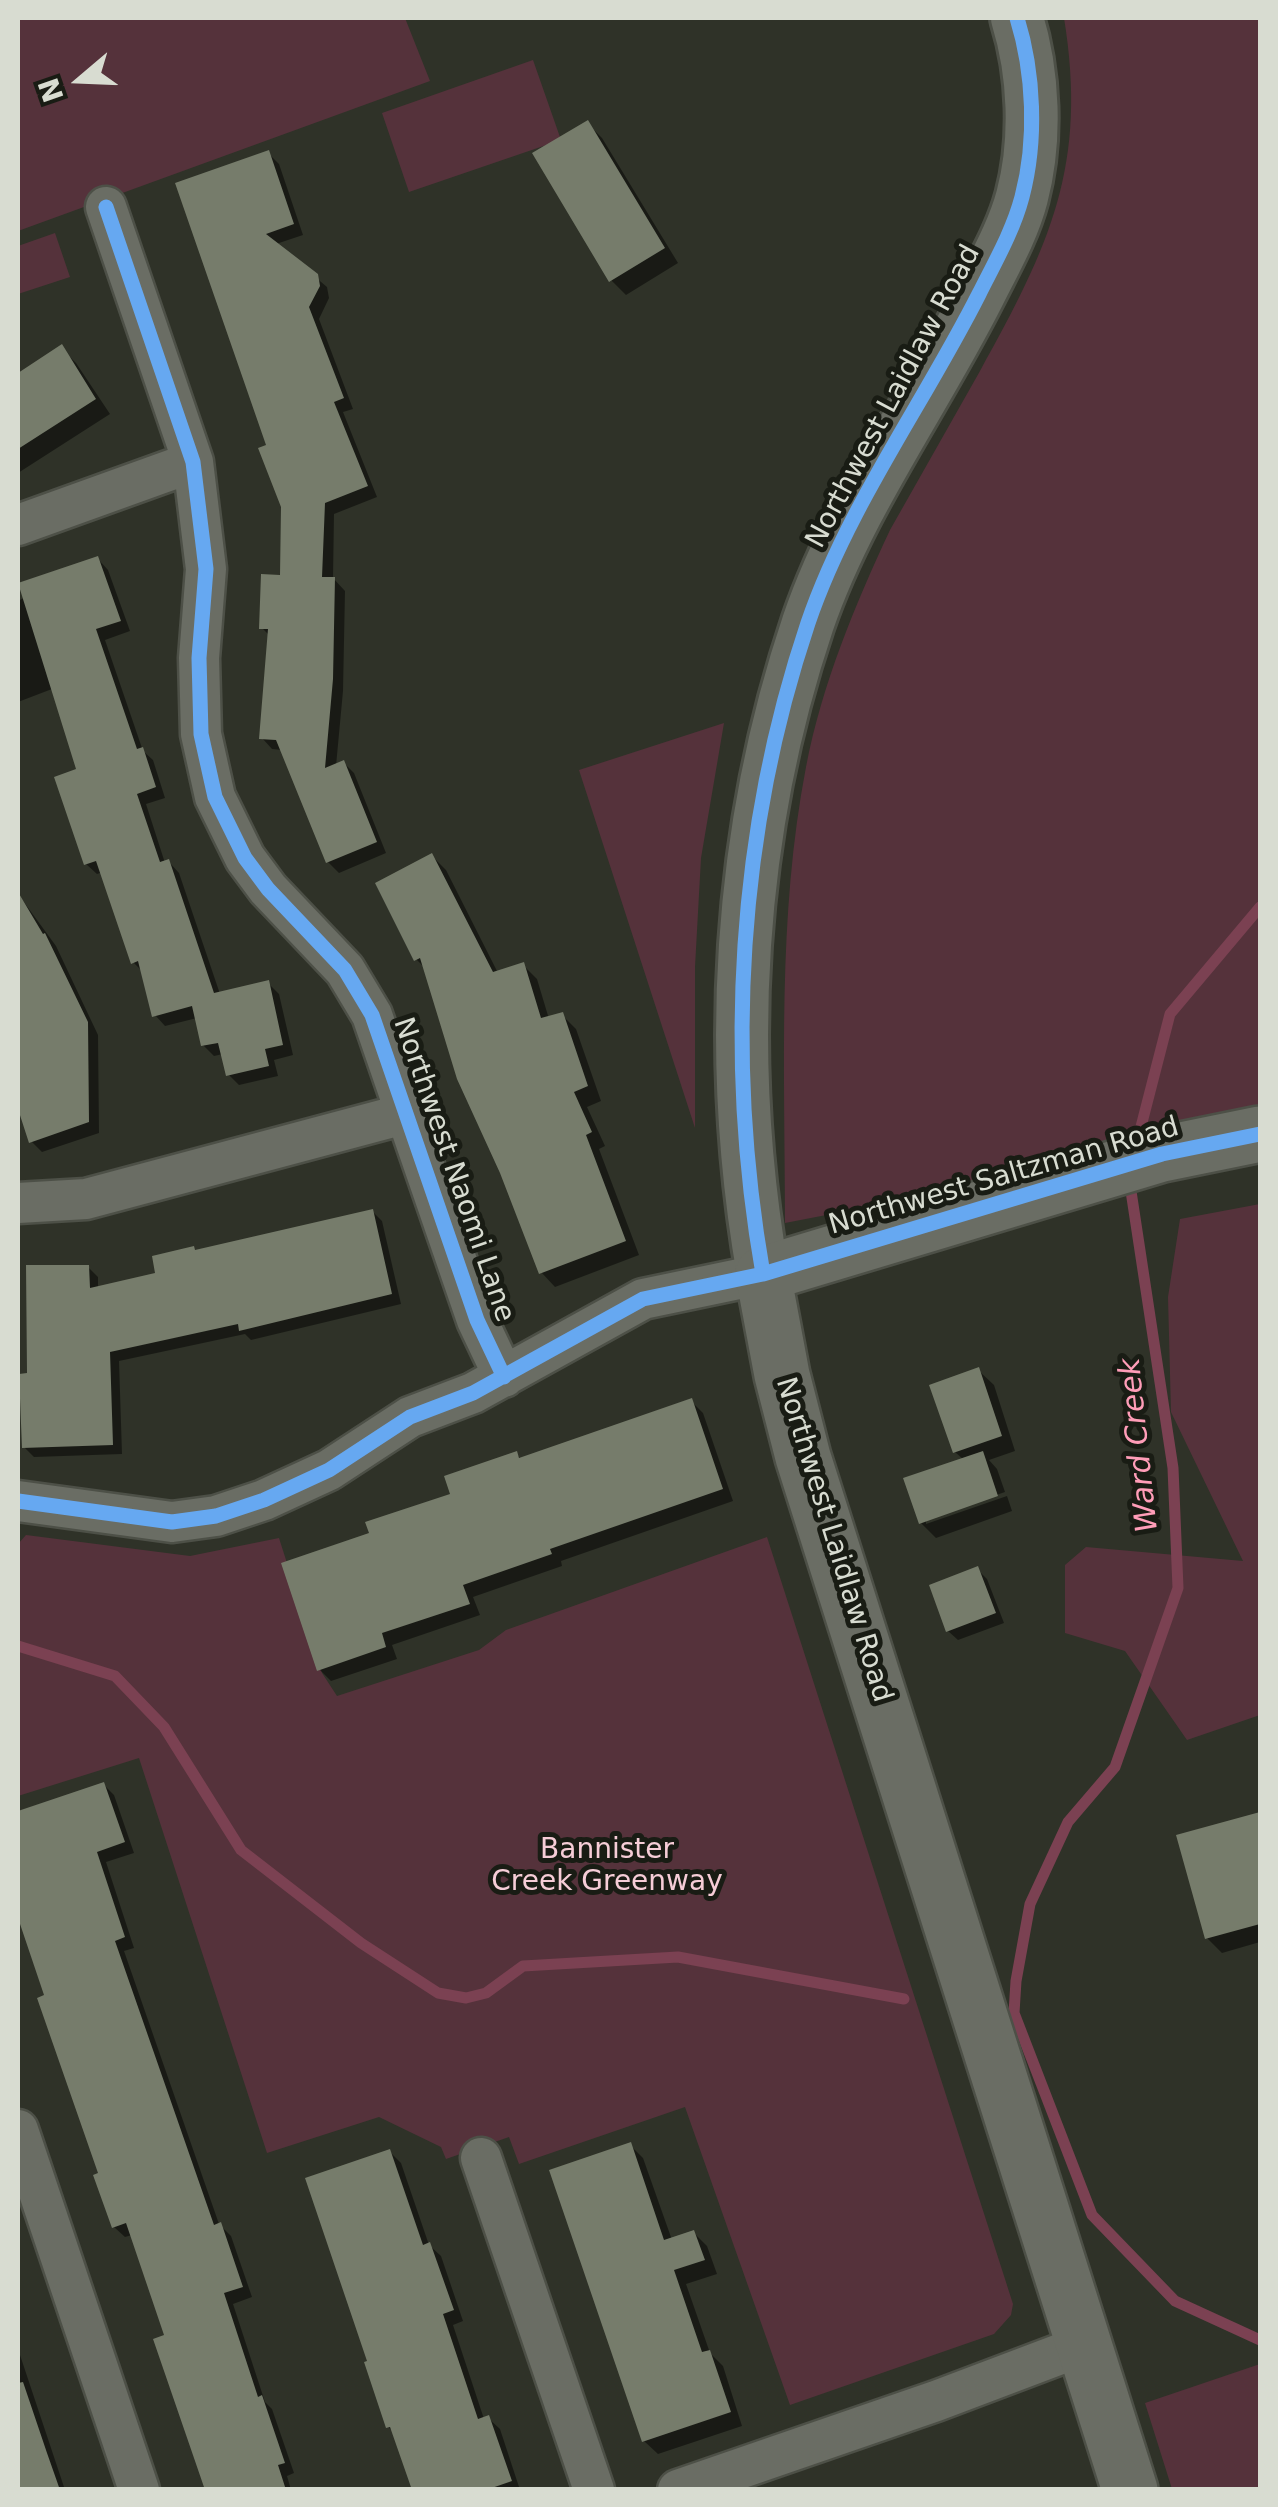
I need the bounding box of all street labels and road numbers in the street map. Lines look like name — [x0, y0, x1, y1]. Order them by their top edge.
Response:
street label: Northwest Laidlaw Road — [800, 240, 988, 554]
street label: Northwest Naomi Lane — [385, 1013, 521, 1327]
street label: Northwest Saltzman Road — [825, 1111, 1183, 1243]
street label: Northwest Laidlaw Road — [767, 1373, 899, 1707]

